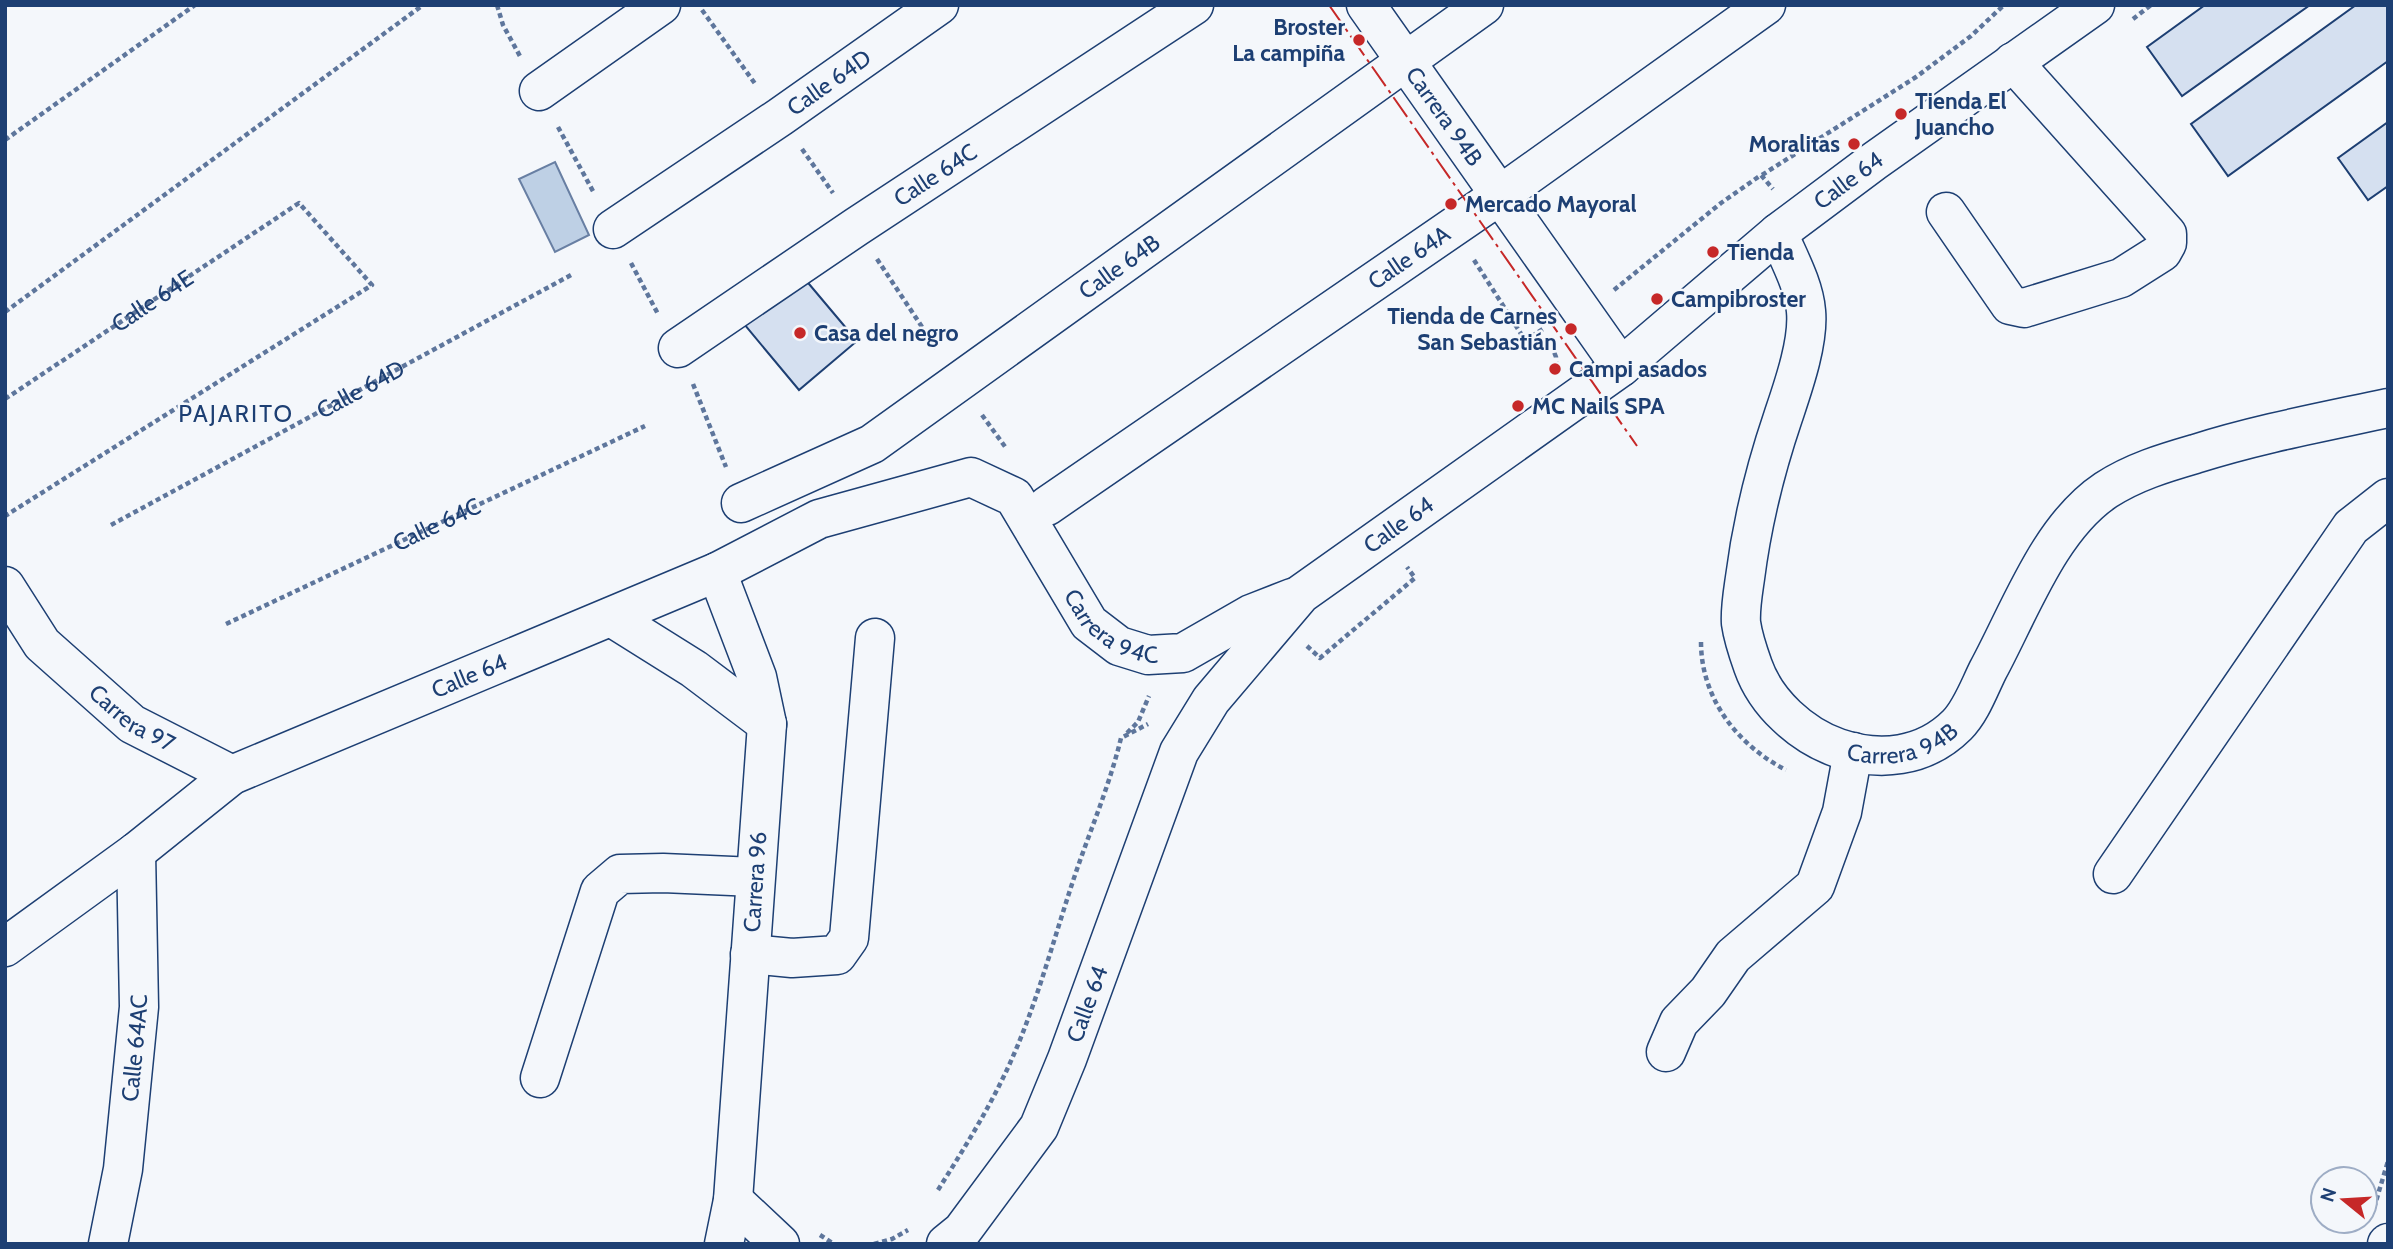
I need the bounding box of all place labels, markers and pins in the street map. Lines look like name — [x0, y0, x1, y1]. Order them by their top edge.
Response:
place label: Broster La campiña — [1232, 13, 1346, 67]
marker: Broster La campiña — [1351, 32, 1367, 48]
place label: Tienda El Juancho — [1914, 87, 2007, 141]
marker: Tienda El Juancho — [1893, 106, 1909, 122]
place label: Moralitas — [1748, 130, 1840, 158]
marker: Moralitas — [1846, 136, 1862, 152]
place label: Mercado Mayoral — [1465, 190, 1637, 218]
marker: Mercado Mayoral — [1443, 196, 1459, 212]
place label: Tienda — [1727, 238, 1795, 266]
marker: Tienda — [1705, 244, 1721, 260]
place label: Campibroster — [1671, 285, 1806, 313]
marker: Campibroster — [1649, 291, 1665, 307]
place label: Tienda de Carnes San Sebastián — [1387, 302, 1557, 356]
place label: Casa del negro — [814, 319, 959, 347]
marker: Tienda de Carnes San Sebastián — [1563, 321, 1579, 337]
marker: Casa del negro — [792, 325, 808, 341]
place label: Campi asados — [1569, 355, 1707, 383]
marker: Campi asados — [1547, 361, 1563, 377]
place label: MC Nails SPA — [1532, 392, 1665, 420]
marker: MC Nails SPA — [1510, 398, 1526, 414]

